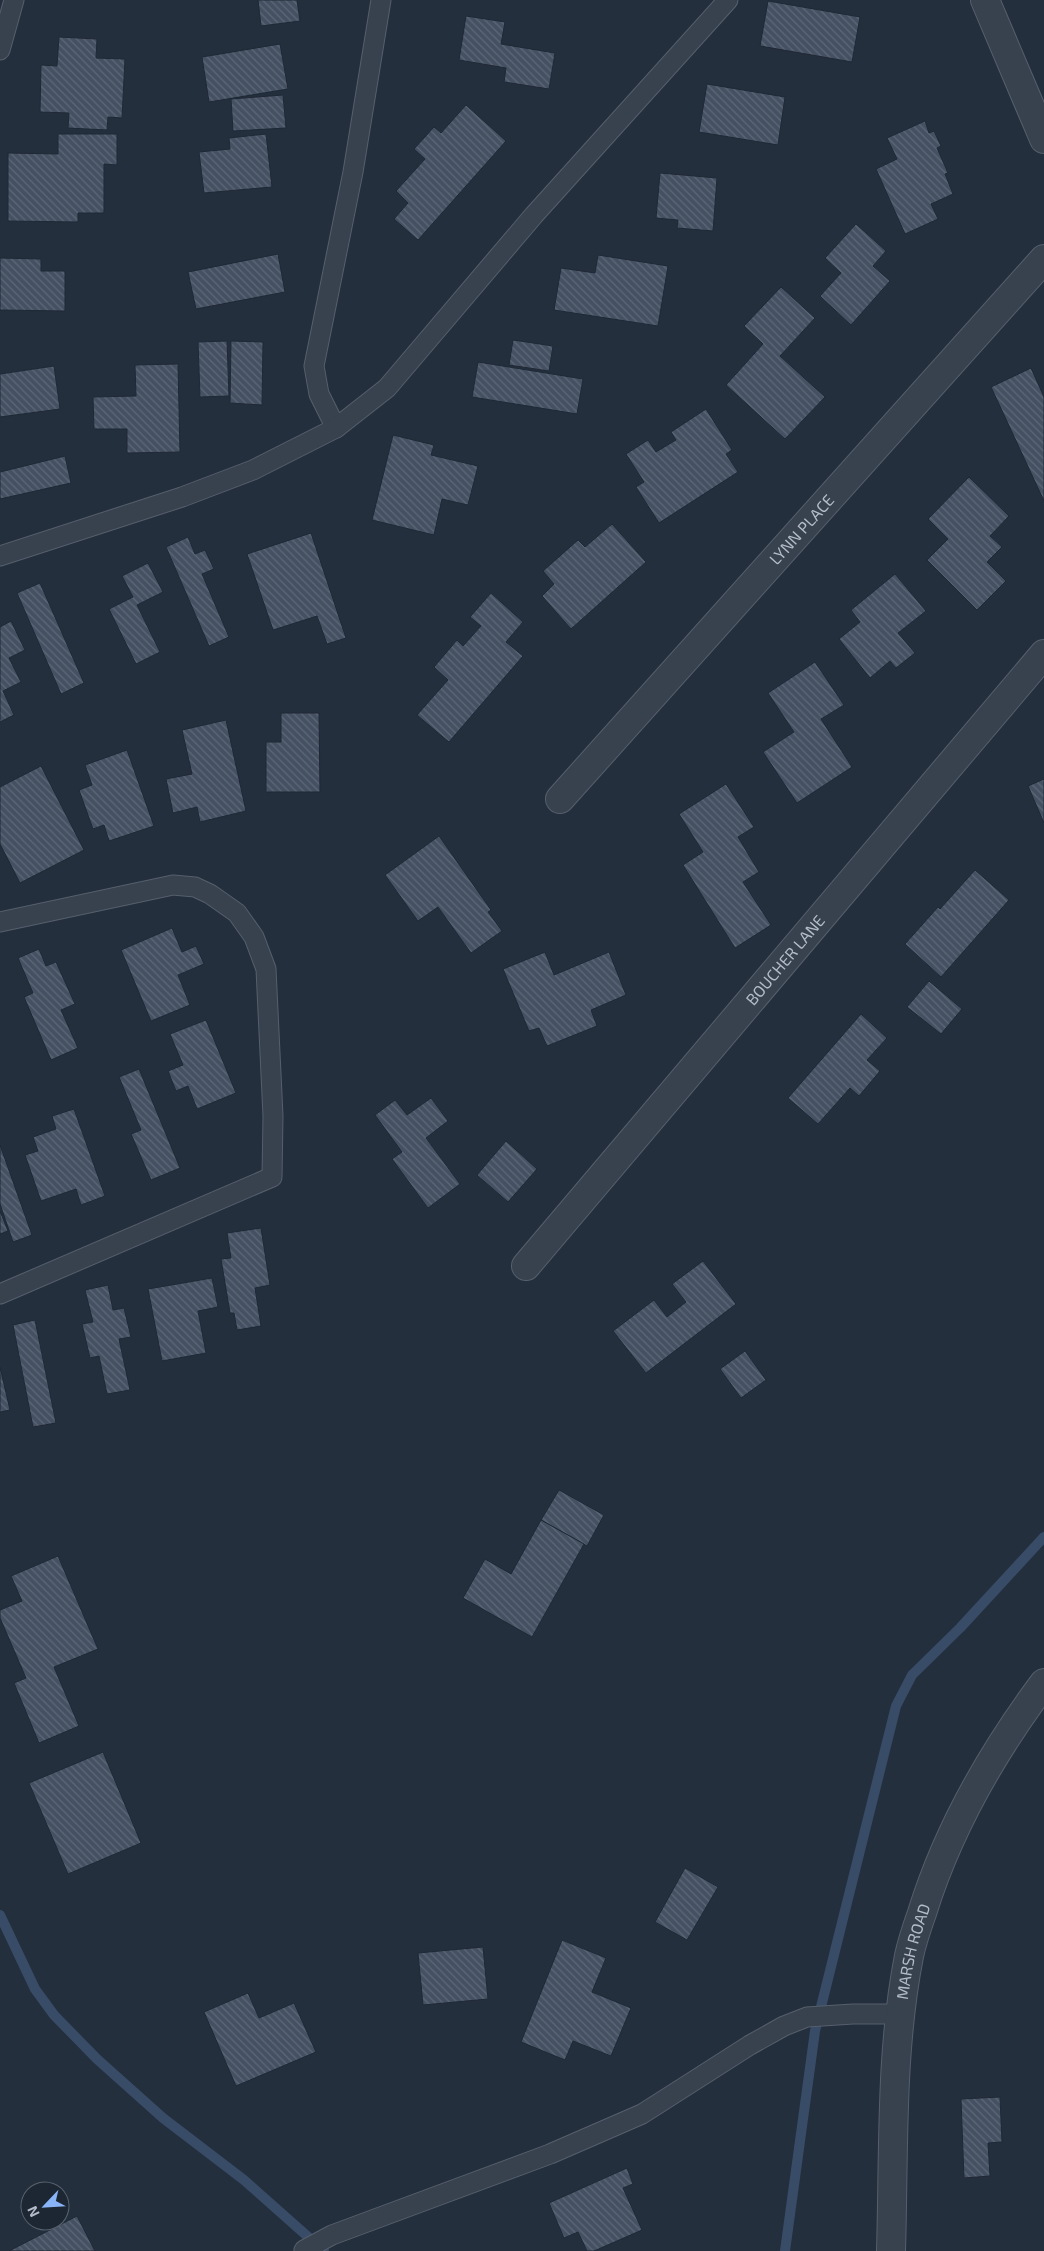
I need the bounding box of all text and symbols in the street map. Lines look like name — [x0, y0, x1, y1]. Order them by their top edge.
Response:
street label: LYNN PLACE — [765, 490, 838, 568]
street label: BOUCHER LANE — [741, 911, 828, 1008]
street label: MARSH ROAD — [892, 1901, 933, 2001]
north arrow — [20, 2181, 70, 2231]
text: N — [23, 2204, 43, 2220]

